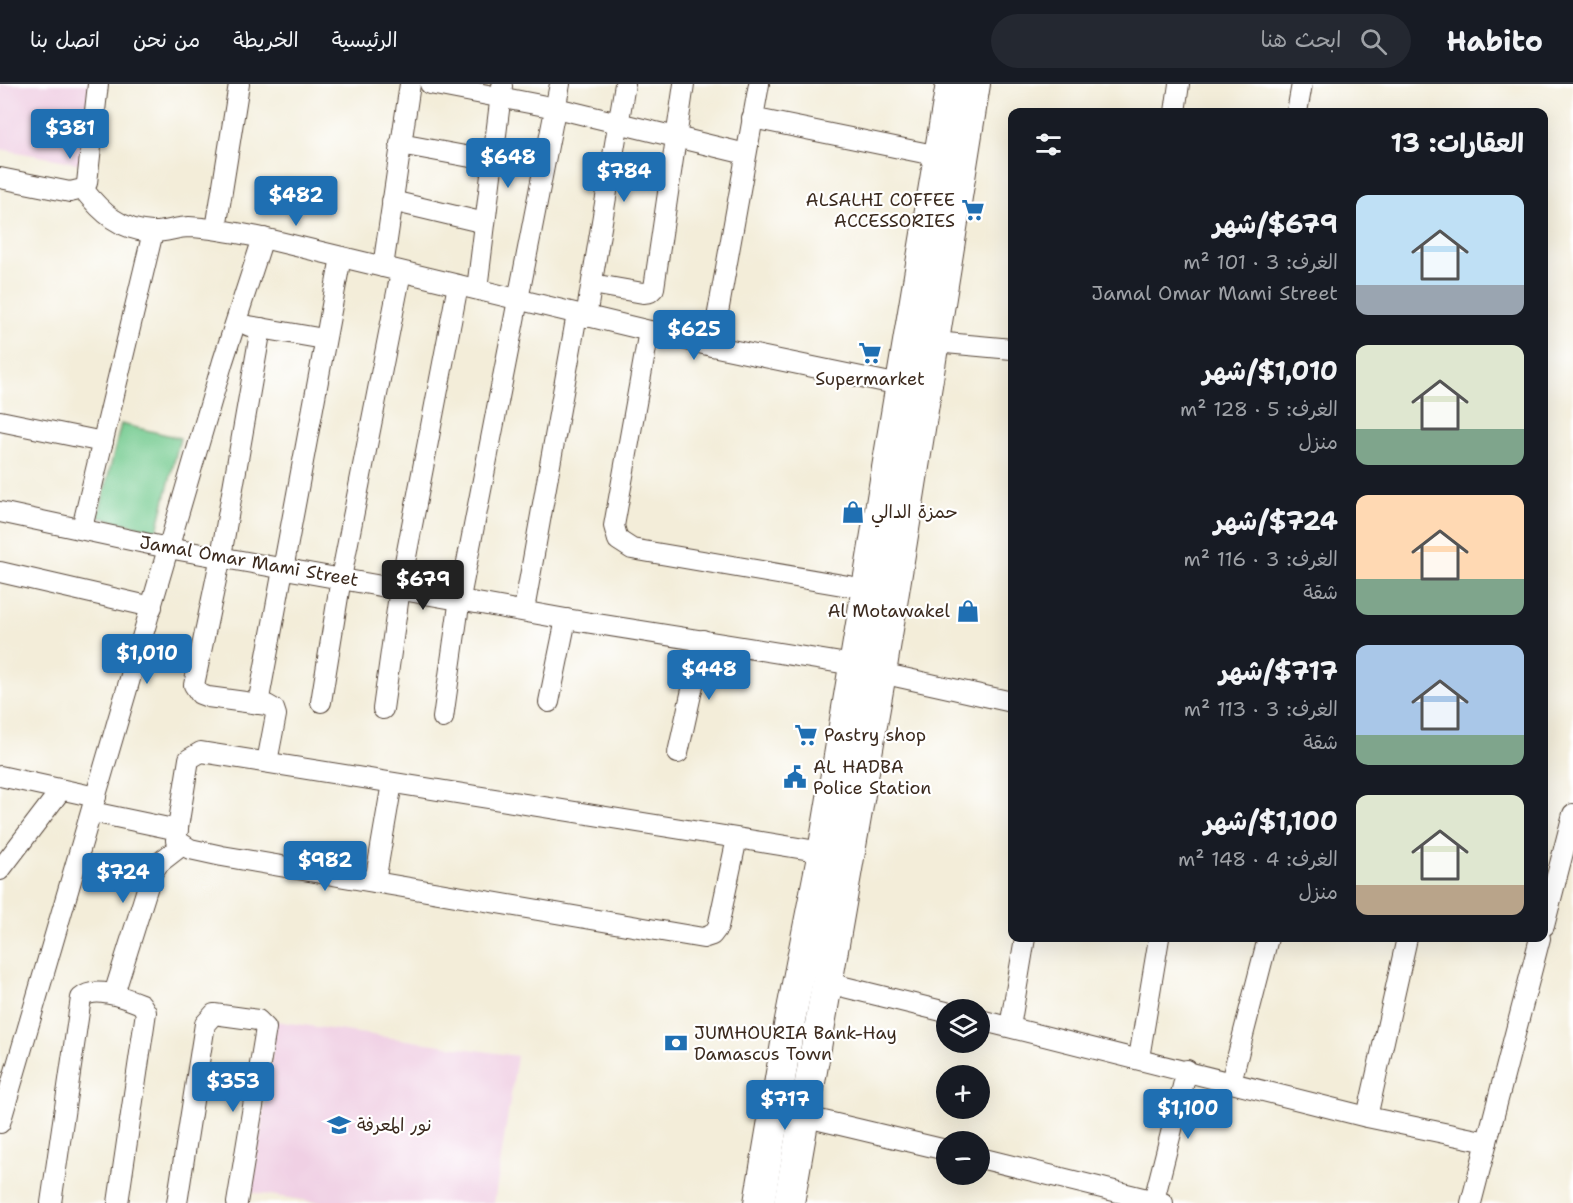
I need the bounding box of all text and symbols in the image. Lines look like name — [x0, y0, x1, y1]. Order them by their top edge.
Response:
search box — [991, 14, 1411, 68]
text: Habito — [1447, 22, 1543, 60]
text: ابحث هنا — [1260, 25, 1342, 54]
icon: search — [1357, 25, 1390, 58]
text: اتصل بنا — [30, 26, 100, 54]
text: من نحن — [133, 26, 200, 54]
text: الخريطة — [233, 26, 299, 54]
text: الرئيسية — [332, 26, 398, 54]
pin: $381 — [34, 109, 106, 160]
text: $381 — [45, 115, 95, 141]
text: العقارات: 13 — [1390, 125, 1524, 160]
icon: filters — [1032, 128, 1065, 161]
pin: $648 — [472, 138, 544, 189]
text: $648 — [480, 144, 536, 170]
pin: $784 — [588, 152, 660, 203]
text: $784 — [597, 158, 651, 184]
pin: $482 — [260, 176, 332, 227]
text: $482 — [268, 182, 324, 208]
place label: ALSALHI COFFEE ACCESSORIES — [806, 188, 955, 233]
supermarket icon: ALSALHI COFFEE ACCESSORIES — [960, 197, 986, 223]
text: $679/شهر — [1213, 206, 1338, 241]
icon: home — [1404, 219, 1476, 291]
text: الغرف: 3 · 101 m² — [1183, 249, 1338, 275]
text: Jamal Omar Mami Street — [1091, 280, 1338, 306]
pin: $625 — [658, 310, 730, 361]
text: $625 — [667, 316, 721, 342]
supermarket icon: Supermarket — [857, 340, 883, 366]
text: $1,010/شهر — [1203, 353, 1338, 388]
place label: Supermarket — [815, 367, 925, 391]
icon: home — [1404, 369, 1476, 441]
text: الغرف: 5 · 128 m² — [1180, 396, 1338, 422]
text: منزل — [1299, 429, 1338, 455]
shop icon: حمزة الدالي — [840, 499, 866, 525]
place label: حمزة الدالي — [871, 500, 958, 528]
text: $724/شهر — [1214, 503, 1338, 538]
icon: home — [1404, 519, 1476, 591]
street label: Jamal Omar Mami Street — [138, 530, 361, 592]
text: الغرف: 3 · 116 m² — [1184, 546, 1338, 572]
pin: $679 — [387, 560, 459, 611]
text: $679 — [396, 566, 450, 592]
text: شقة — [1303, 579, 1338, 605]
shop icon: Al Motawakel — [955, 598, 981, 624]
place label: Al Motawakel — [828, 599, 951, 623]
pin: $1,010 — [98, 634, 196, 685]
text: $1,010 — [116, 640, 178, 666]
pin: $448 — [673, 650, 745, 701]
text: $717/شهر — [1219, 653, 1338, 688]
text: $448 — [681, 656, 737, 682]
icon: home — [1404, 669, 1476, 741]
text: الغرف: 3 · 113 m² — [1184, 696, 1338, 722]
supermarket icon: Pastry shop — [793, 722, 819, 748]
place label: Pastry shop — [824, 723, 926, 747]
text: شقة — [1303, 729, 1338, 755]
place label: AL HADBA Police Station — [813, 755, 931, 800]
public building icon: AL HADBA Police Station — [782, 764, 808, 790]
text: $1,100/شهر — [1204, 803, 1338, 838]
icon: home — [1404, 819, 1476, 891]
pin: $982 — [289, 841, 361, 892]
text: الغرف: 4 · 148 m² — [1178, 846, 1338, 872]
text: $982 — [298, 847, 352, 873]
pin: $724 — [87, 853, 159, 904]
text: $724 — [96, 859, 150, 885]
text: منزل — [1299, 879, 1338, 905]
map controls — [936, 999, 990, 1185]
button: layers — [936, 999, 990, 1053]
place label: JUMHOURIA Bank-Hay Damascus Town — [694, 1021, 897, 1066]
bank icon: JUMHOURIA Bank-Hay Damascus Town — [663, 1030, 689, 1056]
pin: $353 — [197, 1062, 269, 1113]
button: + — [936, 1065, 990, 1119]
text: $353 — [206, 1068, 260, 1094]
pin: $717 — [749, 1080, 821, 1131]
text: $717 — [760, 1086, 810, 1112]
pin: $1,100 — [1139, 1089, 1237, 1140]
text: $1,100 — [1157, 1095, 1219, 1121]
school or university icon: نور المعرفة — [326, 1112, 352, 1138]
place label: نور المعرفة — [357, 1113, 431, 1137]
button: − — [936, 1131, 990, 1185]

